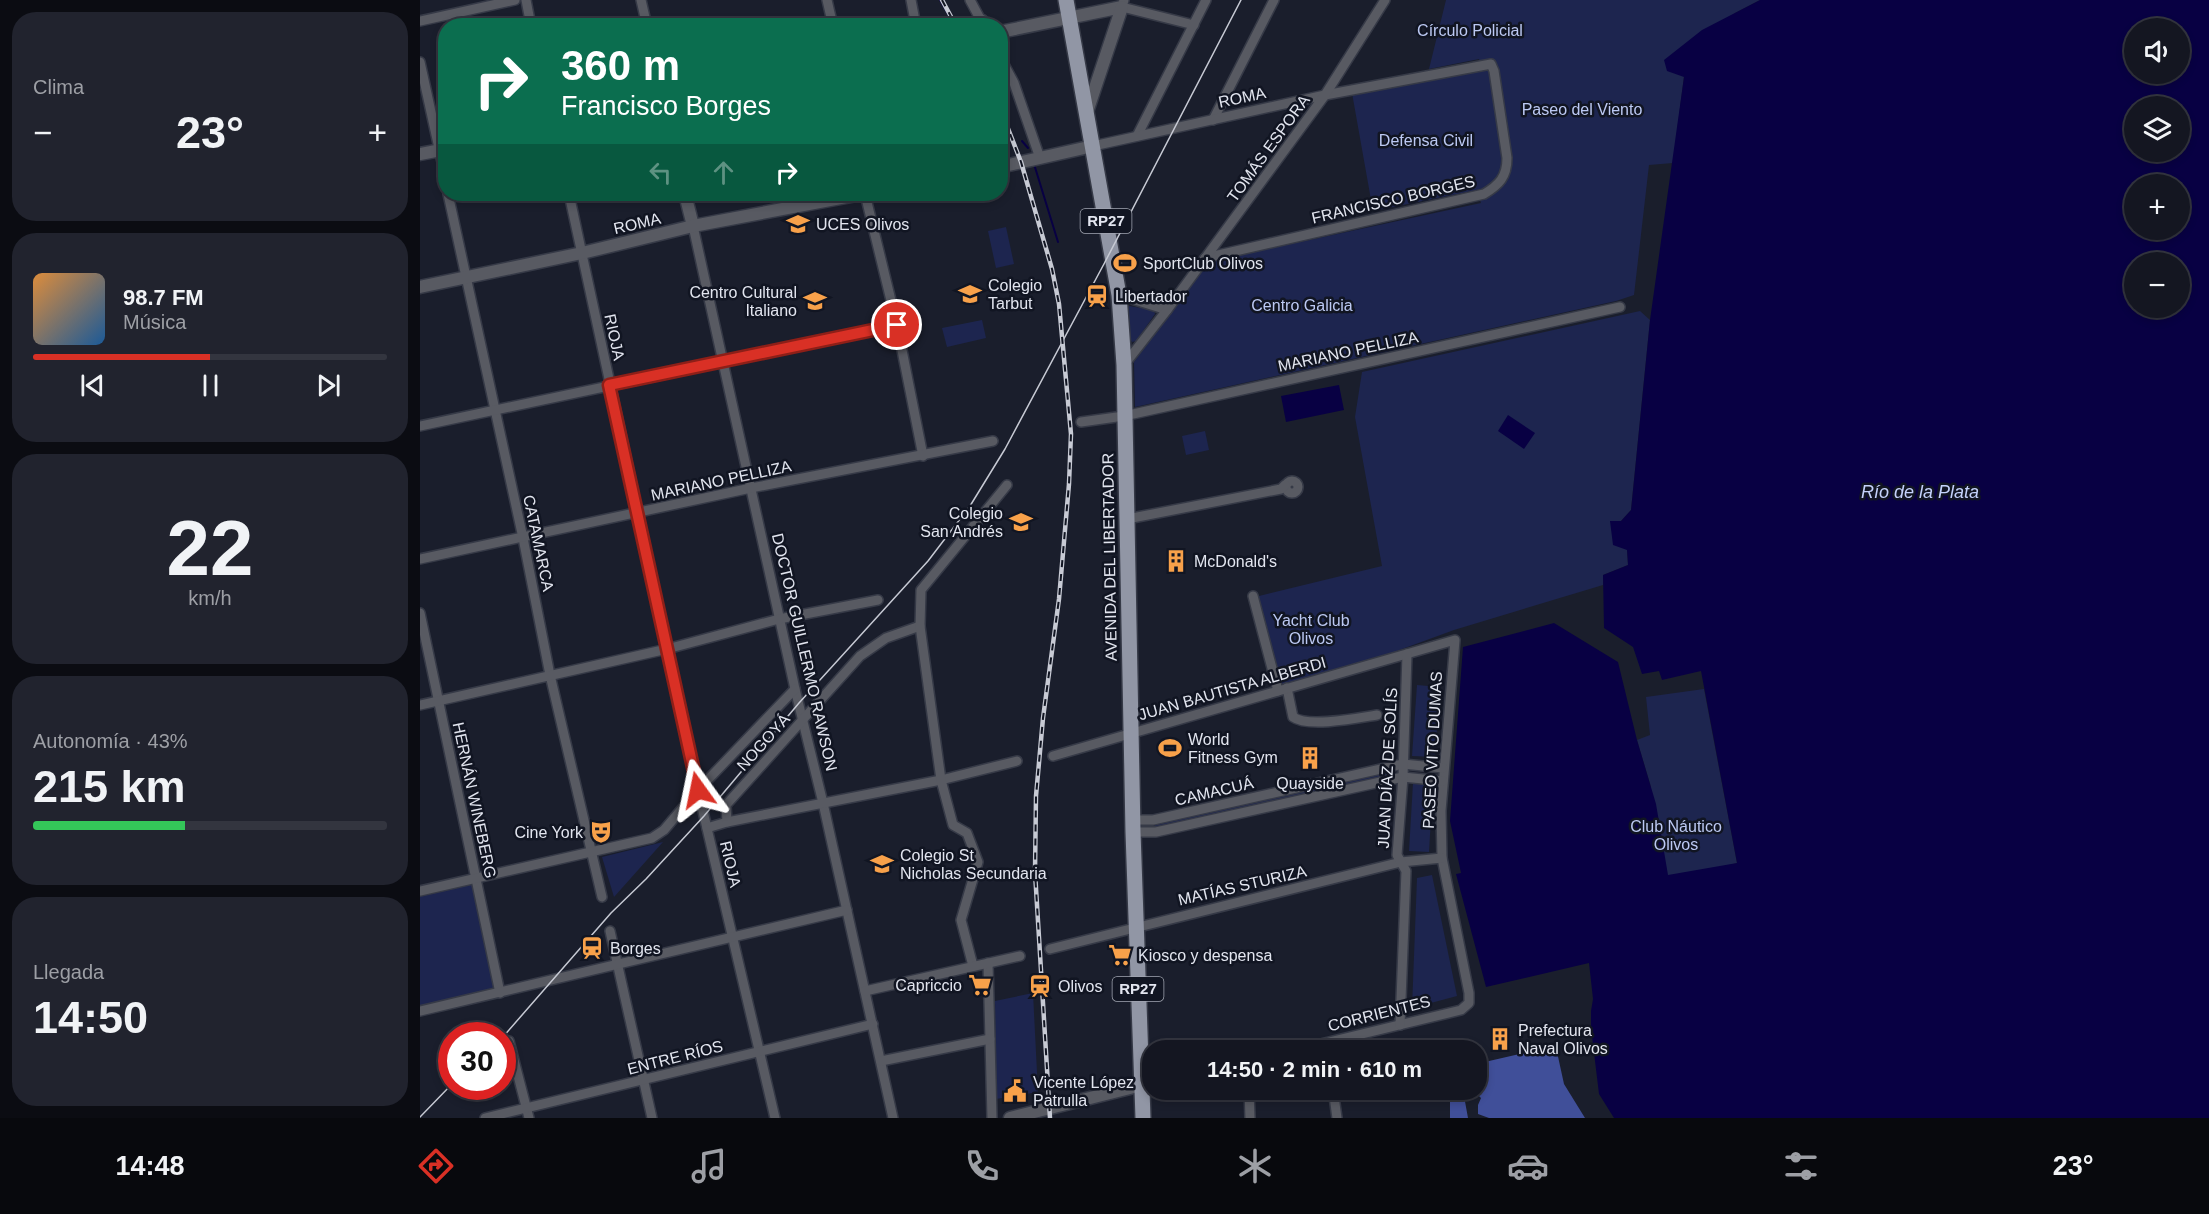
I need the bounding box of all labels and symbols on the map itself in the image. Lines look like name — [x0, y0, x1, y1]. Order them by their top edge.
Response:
park label: Círculo Policial — [1417, 22, 1523, 39]
street label: ROMA — [1217, 84, 1268, 111]
street label: TOMÁS ESPORA — [1223, 91, 1313, 205]
park label: Paseo del Viento — [1522, 101, 1642, 118]
park label: Defensa Civil — [1379, 132, 1473, 149]
street label: FRANCISCO BORGES — [1310, 172, 1476, 227]
road number: RP27 — [1080, 209, 1132, 233]
street label: ROMA — [612, 210, 663, 237]
school or university icon: UCES Olivos — [785, 211, 811, 237]
place label: UCES Olivos — [816, 216, 909, 233]
sports icon: SportClub Olivos — [1112, 250, 1138, 276]
place label: SportClub Olivos — [1143, 255, 1263, 272]
place label: Colegio Tarbut — [988, 277, 1042, 312]
school or university icon: Colegio Tarbut — [957, 281, 983, 307]
station icon: Libertador — [1084, 283, 1110, 309]
place label: Centro Cultural Italiano — [689, 284, 797, 319]
school or university icon: Centro Cultural Italiano — [802, 288, 828, 314]
place label: Libertador — [1115, 288, 1188, 305]
park label: Centro Galicia — [1251, 297, 1353, 314]
pin — [871, 299, 922, 350]
street label: RIOJA — [601, 312, 628, 362]
street label: MARIANO PELLIZA — [1276, 328, 1420, 375]
street label: AVENIDA DEL LIBERTADOR — [1099, 453, 1120, 661]
street label: MARIANO PELLIZA — [649, 457, 793, 504]
water label: Río de la Plata — [1861, 482, 1979, 502]
street label: CATAMARCA — [520, 493, 557, 593]
place label: Colegio San Andrés — [920, 505, 1003, 540]
school or university icon: Colegio San Andrés — [1008, 509, 1034, 535]
street label: DOCTOR GUILLERMO RAWSON — [769, 532, 840, 773]
building icon: McDonald's — [1163, 548, 1189, 574]
place label: McDonald's — [1194, 553, 1277, 570]
park label: Yacht Club Olivos — [1272, 612, 1350, 647]
street label: JUAN BAUTISTA ALBERDI — [1136, 654, 1328, 723]
street label: PASEO VITO DUMAS — [1420, 671, 1445, 829]
street label: JUAN DÍAZ DE SOLÍS — [1374, 687, 1400, 849]
street label: NOGOYÁ — [733, 710, 793, 774]
street label: HERNÁN WINEBERG — [450, 720, 500, 880]
place label: World Fitness Gym — [1188, 731, 1278, 766]
sports icon: World Fitness Gym — [1157, 735, 1183, 761]
building icon: Quayside — [1297, 745, 1323, 771]
position arrow — [666, 758, 730, 822]
street label: CAMACUÁ — [1173, 773, 1255, 809]
place label: Quayside — [1276, 775, 1344, 792]
park label: Club Náutico Olivos — [1630, 818, 1722, 853]
theatre icon: Cine York — [588, 819, 614, 845]
place label: Cine York — [515, 824, 584, 841]
street label: RIOJA — [717, 839, 744, 889]
place label: Colegio St Nicholas Secundaria — [900, 847, 1047, 882]
school or university icon: Colegio St Nicholas Secundaria — [869, 851, 895, 877]
street label: MATÍAS STURIZA — [1176, 861, 1308, 909]
station icon: Borges — [579, 935, 605, 961]
place label: Borges — [610, 940, 661, 957]
supermarket icon: Kiosco y despensa — [1107, 942, 1133, 968]
place label: Kiosco y despensa — [1138, 947, 1272, 964]
supermarket icon: Capriccio — [967, 972, 993, 998]
station icon: Olivos — [1027, 973, 1053, 999]
place label: Capriccio — [895, 977, 962, 994]
road number: RP27 — [1112, 977, 1164, 1001]
place label: Olivos — [1058, 978, 1102, 995]
street label: CORRIENTES — [1326, 993, 1432, 1034]
speed limit sign: 30 — [438, 1022, 516, 1100]
place label: Prefectura Naval Olivos — [1518, 1022, 1608, 1057]
building icon: Prefectura Naval Olivos — [1487, 1026, 1513, 1052]
street label: ENTRE RÍOS — [625, 1036, 725, 1078]
place label: Vicente López Patrulla — [1033, 1074, 1134, 1109]
public building icon: Vicente López Patrulla — [1002, 1078, 1028, 1104]

